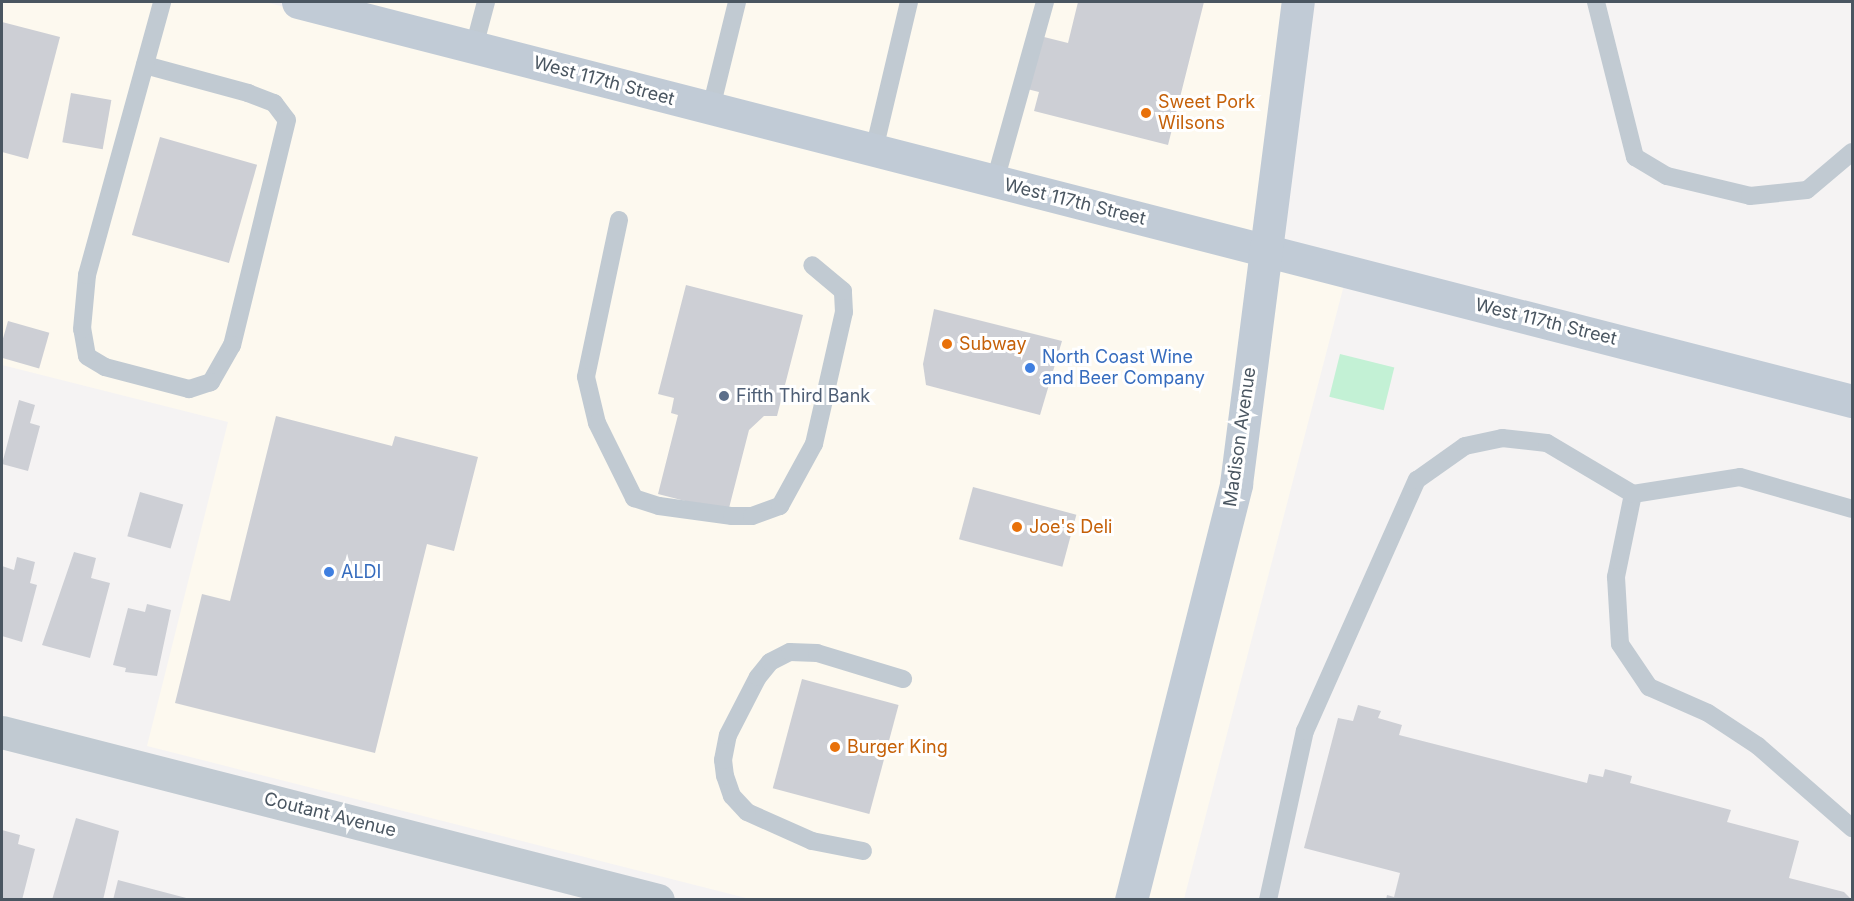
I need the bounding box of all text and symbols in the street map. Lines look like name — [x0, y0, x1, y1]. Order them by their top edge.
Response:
street label: West 117th Street — [531, 52, 677, 110]
place label: Sweet Pork Wilsons — [1158, 92, 1255, 134]
marker: Sweet Pork Wilsons — [1139, 106, 1153, 120]
street label: West 117th Street — [1002, 174, 1148, 230]
street label: West 117th Street — [1473, 294, 1619, 350]
place label: Subway — [959, 333, 1027, 355]
marker: Subway — [940, 337, 954, 351]
place label: North Coast Wine and Beer Company — [1042, 347, 1205, 389]
marker: North Coast Wine and Beer Company — [1023, 361, 1037, 375]
street label: Madison Avenue — [1219, 366, 1261, 508]
place label: Fifth Third Bank — [736, 385, 870, 407]
marker: Fifth Third Bank — [717, 389, 731, 403]
place label: Joe's Deli — [1029, 516, 1112, 538]
marker: Joe's Deli — [1010, 520, 1024, 534]
place label: ALDI — [341, 561, 381, 583]
marker: ALDI — [322, 565, 336, 579]
place label: Burger King — [847, 736, 948, 758]
marker: Burger King — [828, 740, 842, 754]
street label: Coutant Avenue — [262, 788, 398, 842]

